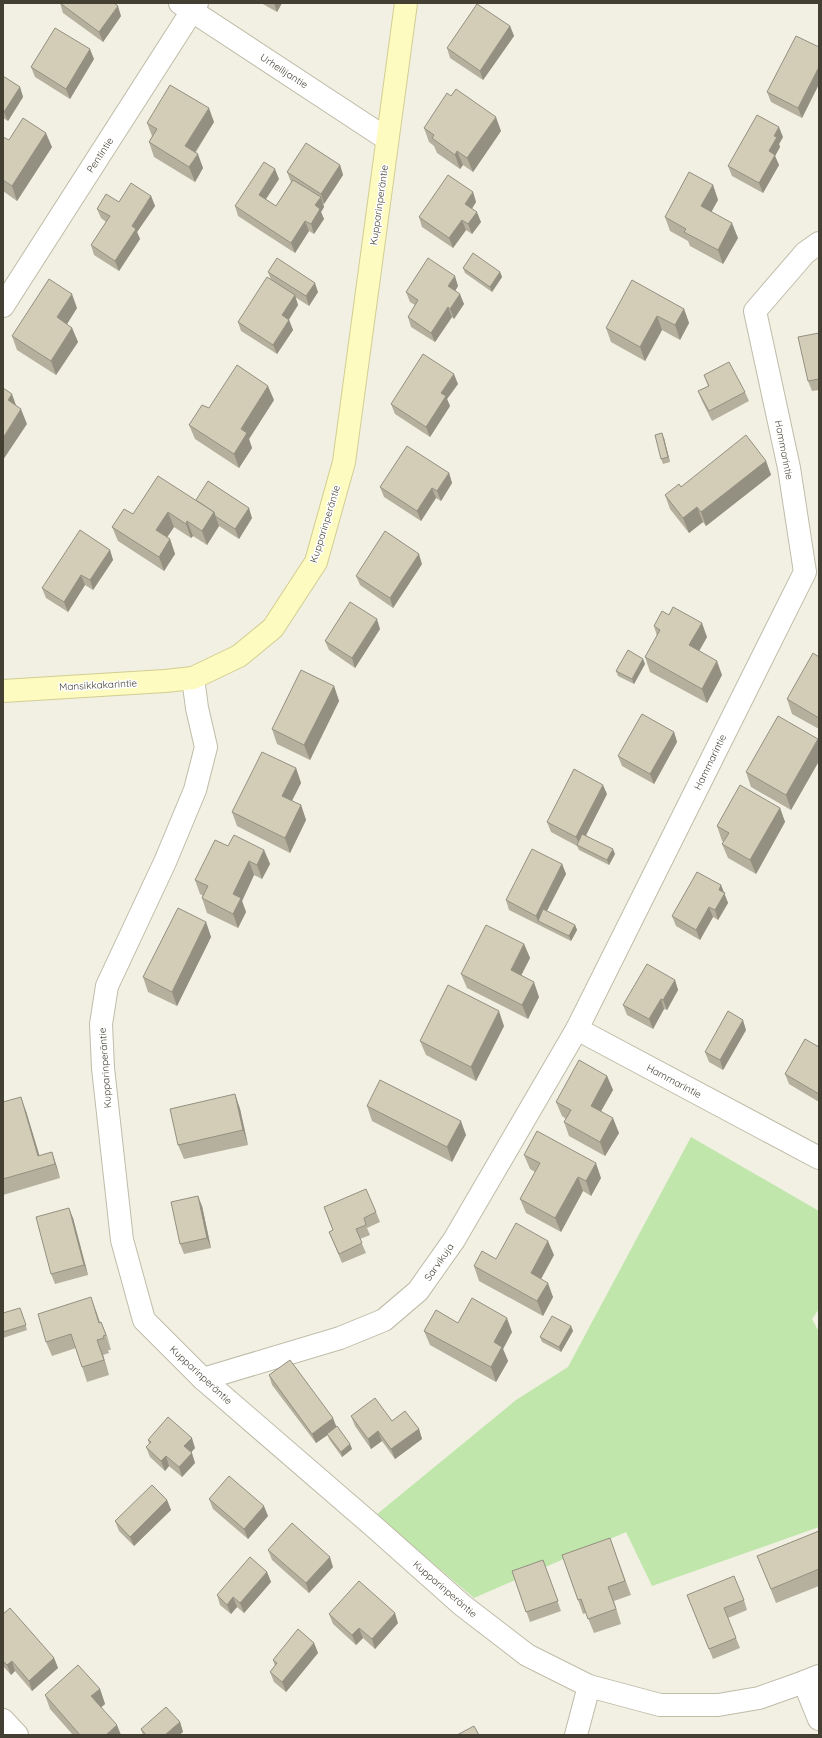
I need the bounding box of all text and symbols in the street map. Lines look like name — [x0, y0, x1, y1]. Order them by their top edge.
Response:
street label: Urheilijantie — [258, 51, 311, 92]
street label: Pentintie — [84, 134, 116, 175]
street label: Kupparinperäntie — [367, 164, 391, 246]
street label: Hammarintie — [772, 419, 796, 481]
street label: Kupparinperäntie — [307, 483, 343, 565]
street label: Mansikkakarintie — [59, 676, 138, 694]
street label: Hammarintie — [691, 732, 729, 792]
street label: Kupparinperäntie — [96, 1027, 114, 1109]
street label: Hammarintie — [644, 1061, 704, 1101]
street label: Sarvikuja — [421, 1241, 457, 1283]
street label: Kupparinperäntie — [167, 1343, 235, 1408]
street label: Kupparinperäntie — [410, 1558, 480, 1621]

